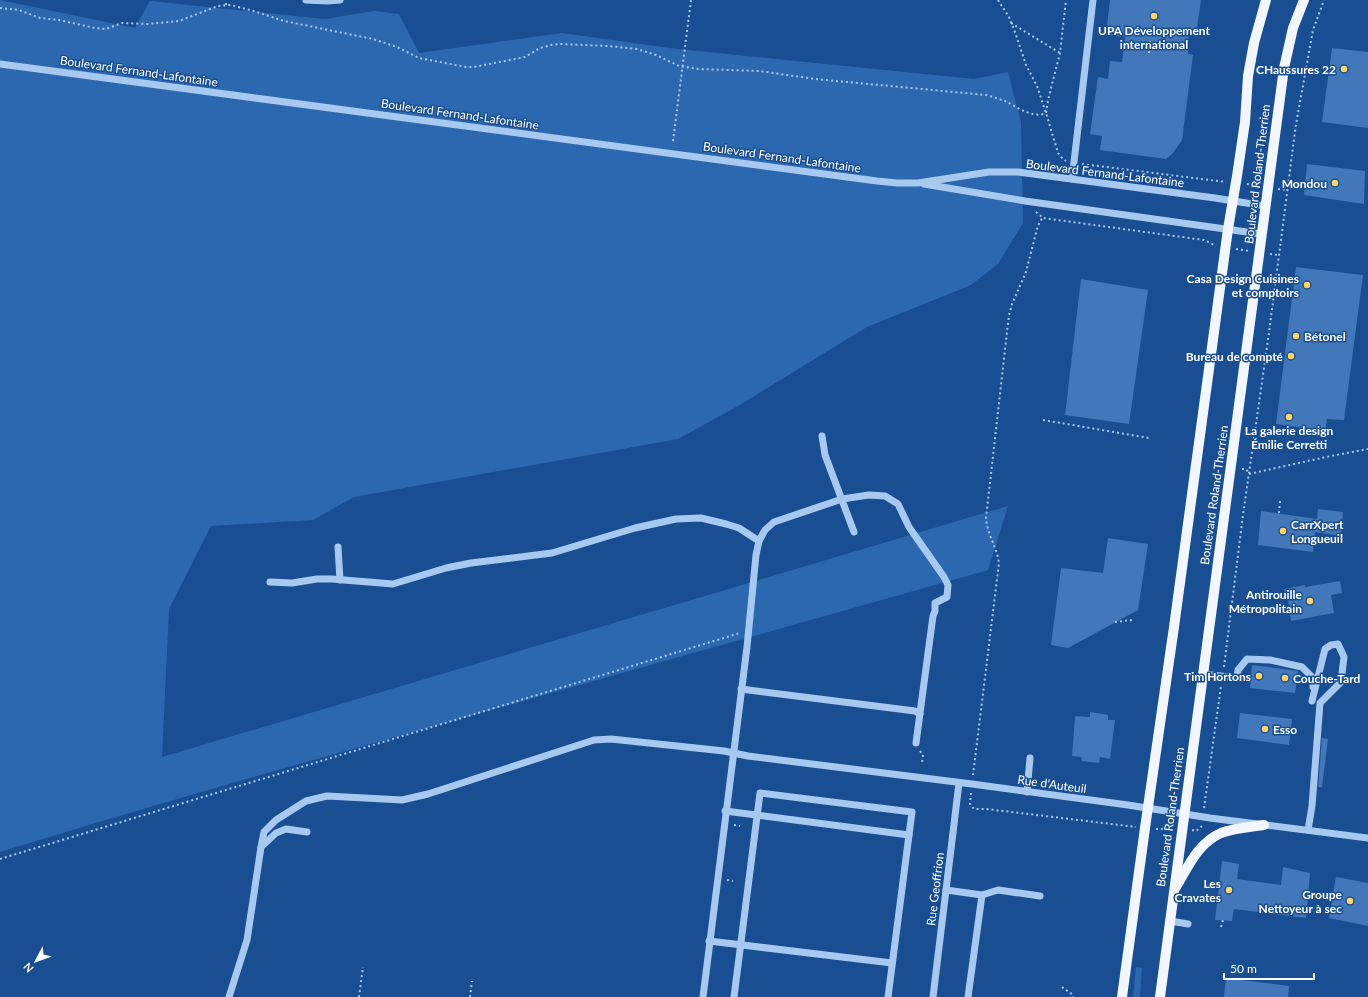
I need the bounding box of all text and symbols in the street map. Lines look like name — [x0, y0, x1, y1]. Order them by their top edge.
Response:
marker: UPA Développement international — [1149, 11, 1159, 21]
place label: UPA Développement international — [1098, 23, 1211, 52]
street label: Boulevard Fernand-Lafontaine — [59, 52, 219, 90]
place label: CHaussures 22 — [1256, 62, 1336, 77]
marker: CHaussures 22 — [1339, 64, 1349, 74]
street label: Boulevard Fernand-Lafontaine — [380, 95, 540, 133]
street label: Boulevard Roland-Therrien — [1241, 103, 1273, 245]
street label: Boulevard Fernand-Lafontaine — [702, 138, 862, 176]
street label: Boulevard Fernand-Lafontaine — [1025, 156, 1185, 190]
place label: Mondou — [1282, 176, 1327, 191]
marker: Mondou — [1330, 178, 1340, 188]
place label: Casa Design Cuisines et comptoirs — [1186, 271, 1299, 300]
marker: Casa Design Cuisines et comptoirs — [1302, 280, 1312, 290]
place label: Bétonel — [1304, 329, 1346, 344]
marker: Bétonel — [1291, 331, 1301, 341]
place label: Bureau de compté — [1186, 349, 1284, 364]
marker: Bureau de compté — [1286, 351, 1296, 361]
marker: La galerie design Émilie Cerretti — [1284, 412, 1294, 422]
place label: La galerie design Émilie Cerretti — [1245, 423, 1333, 452]
street label: Boulevard Roland-Therrien — [1197, 424, 1231, 566]
place label: CarrXpert Longueuil — [1291, 517, 1344, 546]
marker: CarrXpert Longueuil — [1278, 526, 1288, 536]
place label: Antirouille Métropolitain — [1229, 587, 1303, 616]
marker: Antirouille Métropolitain — [1305, 596, 1315, 606]
place label: Tim Hortons — [1184, 669, 1251, 684]
marker: Tim Hortons — [1254, 671, 1264, 681]
place label: Couche-Tard — [1293, 671, 1360, 686]
marker: Couche-Tard — [1280, 673, 1290, 683]
place label: Esso — [1273, 722, 1297, 737]
marker: Esso — [1260, 724, 1270, 734]
street label: Boulevard Roland-Therrien — [1153, 746, 1187, 888]
street label: Rue d'Auteuil — [1017, 772, 1087, 796]
street label: Rue Geoffrion — [923, 851, 947, 927]
place label: Les Cravates — [1174, 876, 1221, 905]
marker: Les Cravates — [1224, 885, 1234, 895]
place label: Groupe Nettoyeur à sec — [1259, 887, 1343, 916]
marker: Groupe Nettoyeur à sec — [1345, 896, 1355, 906]
north arrow — [16, 941, 56, 981]
scale bar — [1224, 955, 1314, 981]
text: N — [20, 960, 36, 975]
text: 50 m — [1230, 961, 1257, 976]

